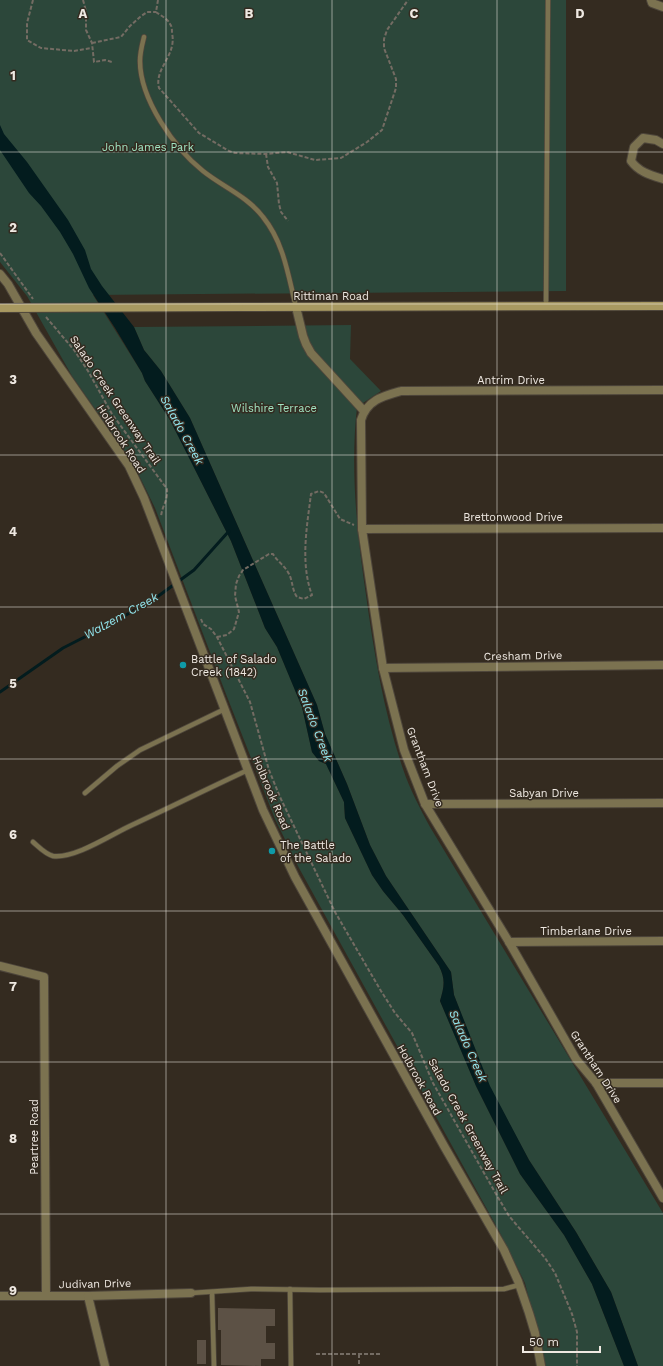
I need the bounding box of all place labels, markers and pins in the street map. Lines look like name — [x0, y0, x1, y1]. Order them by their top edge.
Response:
place label: Battle of Salado Creek (1842) — [191, 653, 277, 679]
marker: Battle of Salado Creek (1842) — [178, 660, 188, 670]
place label: The Battle of the Salado — [280, 839, 352, 865]
marker: The Battle of the Salado — [267, 846, 277, 856]

